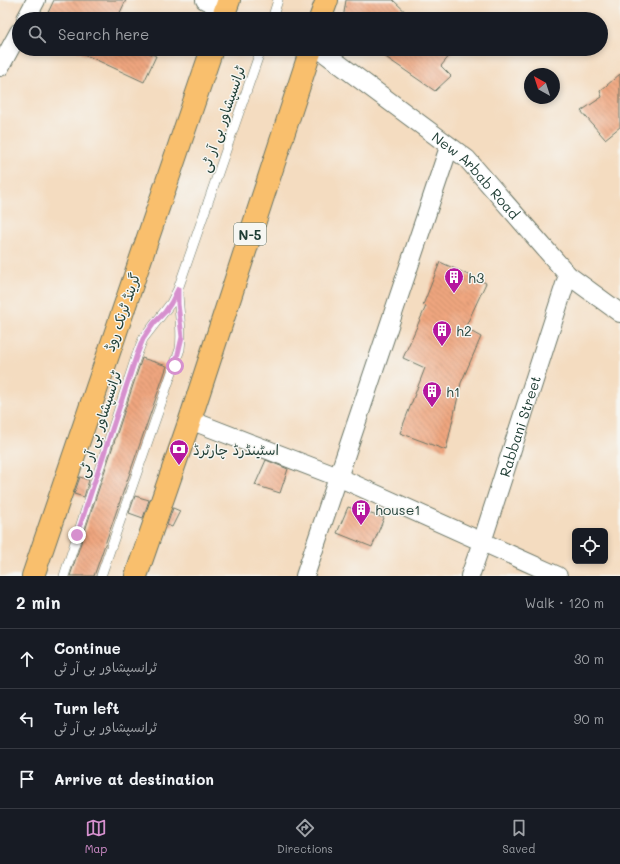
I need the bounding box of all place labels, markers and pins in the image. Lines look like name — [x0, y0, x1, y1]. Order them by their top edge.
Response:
building icon: h3 — [443, 266, 465, 294]
place label: h3 — [468, 268, 484, 287]
building icon: h2 — [431, 319, 453, 347]
place label: h2 — [456, 321, 472, 340]
building icon: h1 — [421, 380, 443, 408]
place label: h1 — [446, 382, 460, 401]
bank icon: اسٹینڈرڈ چارٹرڈ — [168, 438, 190, 466]
place label: اسٹینڈرڈ چارٹرڈ — [193, 440, 279, 460]
building icon: house1 — [350, 498, 372, 526]
place label: house1 — [375, 500, 421, 519]

